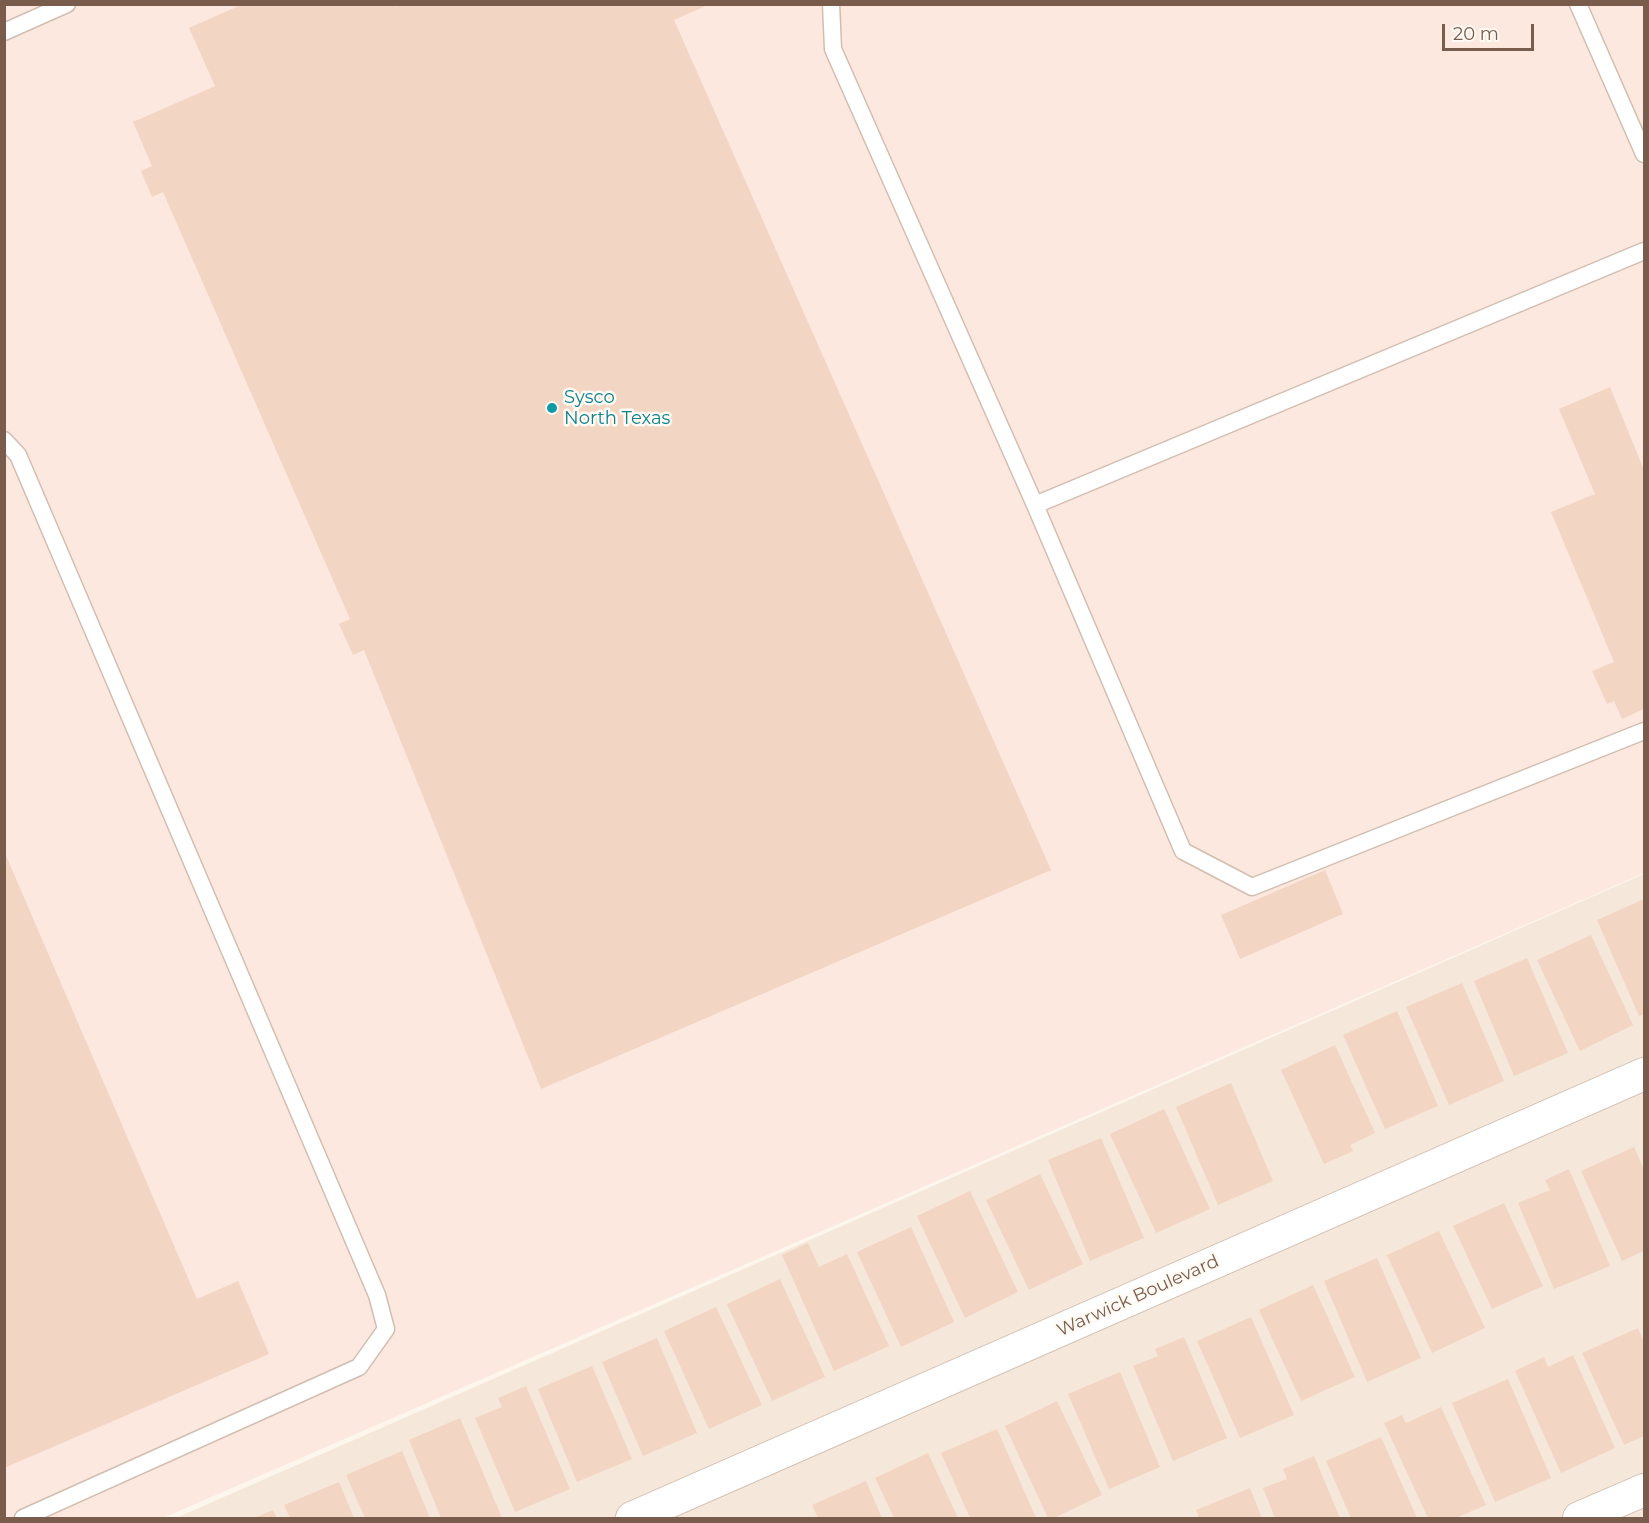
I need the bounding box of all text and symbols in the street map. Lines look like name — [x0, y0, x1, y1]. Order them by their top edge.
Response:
scale bar — [1445, 12, 1536, 50]
text: 20 m — [1453, 23, 1499, 45]
place label: Sysco North Texas — [564, 387, 670, 430]
marker: Sysco North Texas — [545, 401, 559, 415]
street label: Warwick Boulevard — [1054, 1251, 1222, 1341]

